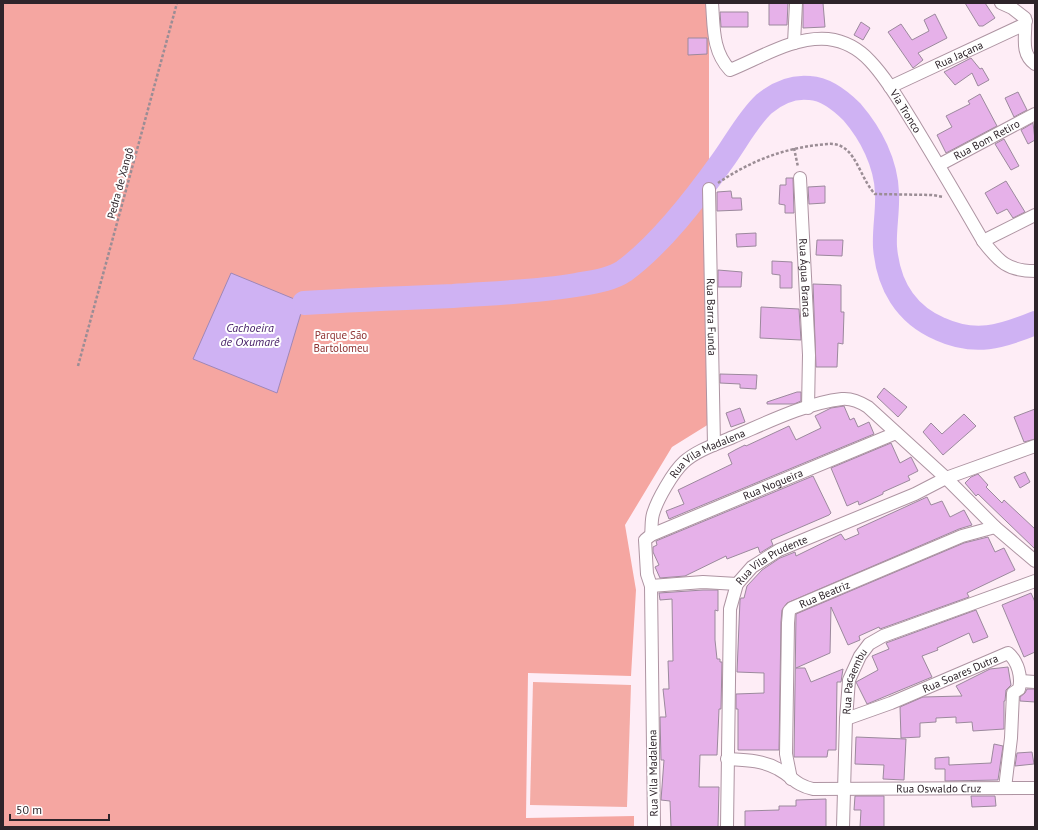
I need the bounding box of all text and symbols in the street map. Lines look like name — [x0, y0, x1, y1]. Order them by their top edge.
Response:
street label: Rua Jaçana — [933, 38, 985, 72]
street label: Via Tronco — [886, 86, 925, 136]
street label: Rua Bom Retiro — [951, 116, 1022, 163]
street label: Pedra de Xangô — [104, 146, 136, 220]
street label: Rua Água Branca — [796, 238, 814, 318]
street label: Rua Barra Funda — [704, 278, 719, 356]
water label: Cachoeira de Oxumarê — [220, 320, 280, 349]
park label: Parque São Bartolomeu — [313, 328, 369, 355]
street label: Rua Vila Madalena — [666, 426, 747, 481]
street label: Rua Nogueira — [741, 466, 805, 503]
street label: Rua Vila Prudente — [733, 532, 810, 588]
street label: Rua Beatriz — [797, 577, 852, 611]
street label: Rua Pacaembu — [839, 645, 870, 715]
street label: Rua Soares Dutra — [920, 651, 1000, 696]
street label: Rua Vila Madalena — [645, 729, 661, 817]
street label: Rua Oswaldo Cruz — [896, 781, 982, 796]
scale bar — [10, 796, 109, 822]
text: 50 m — [16, 802, 42, 817]

